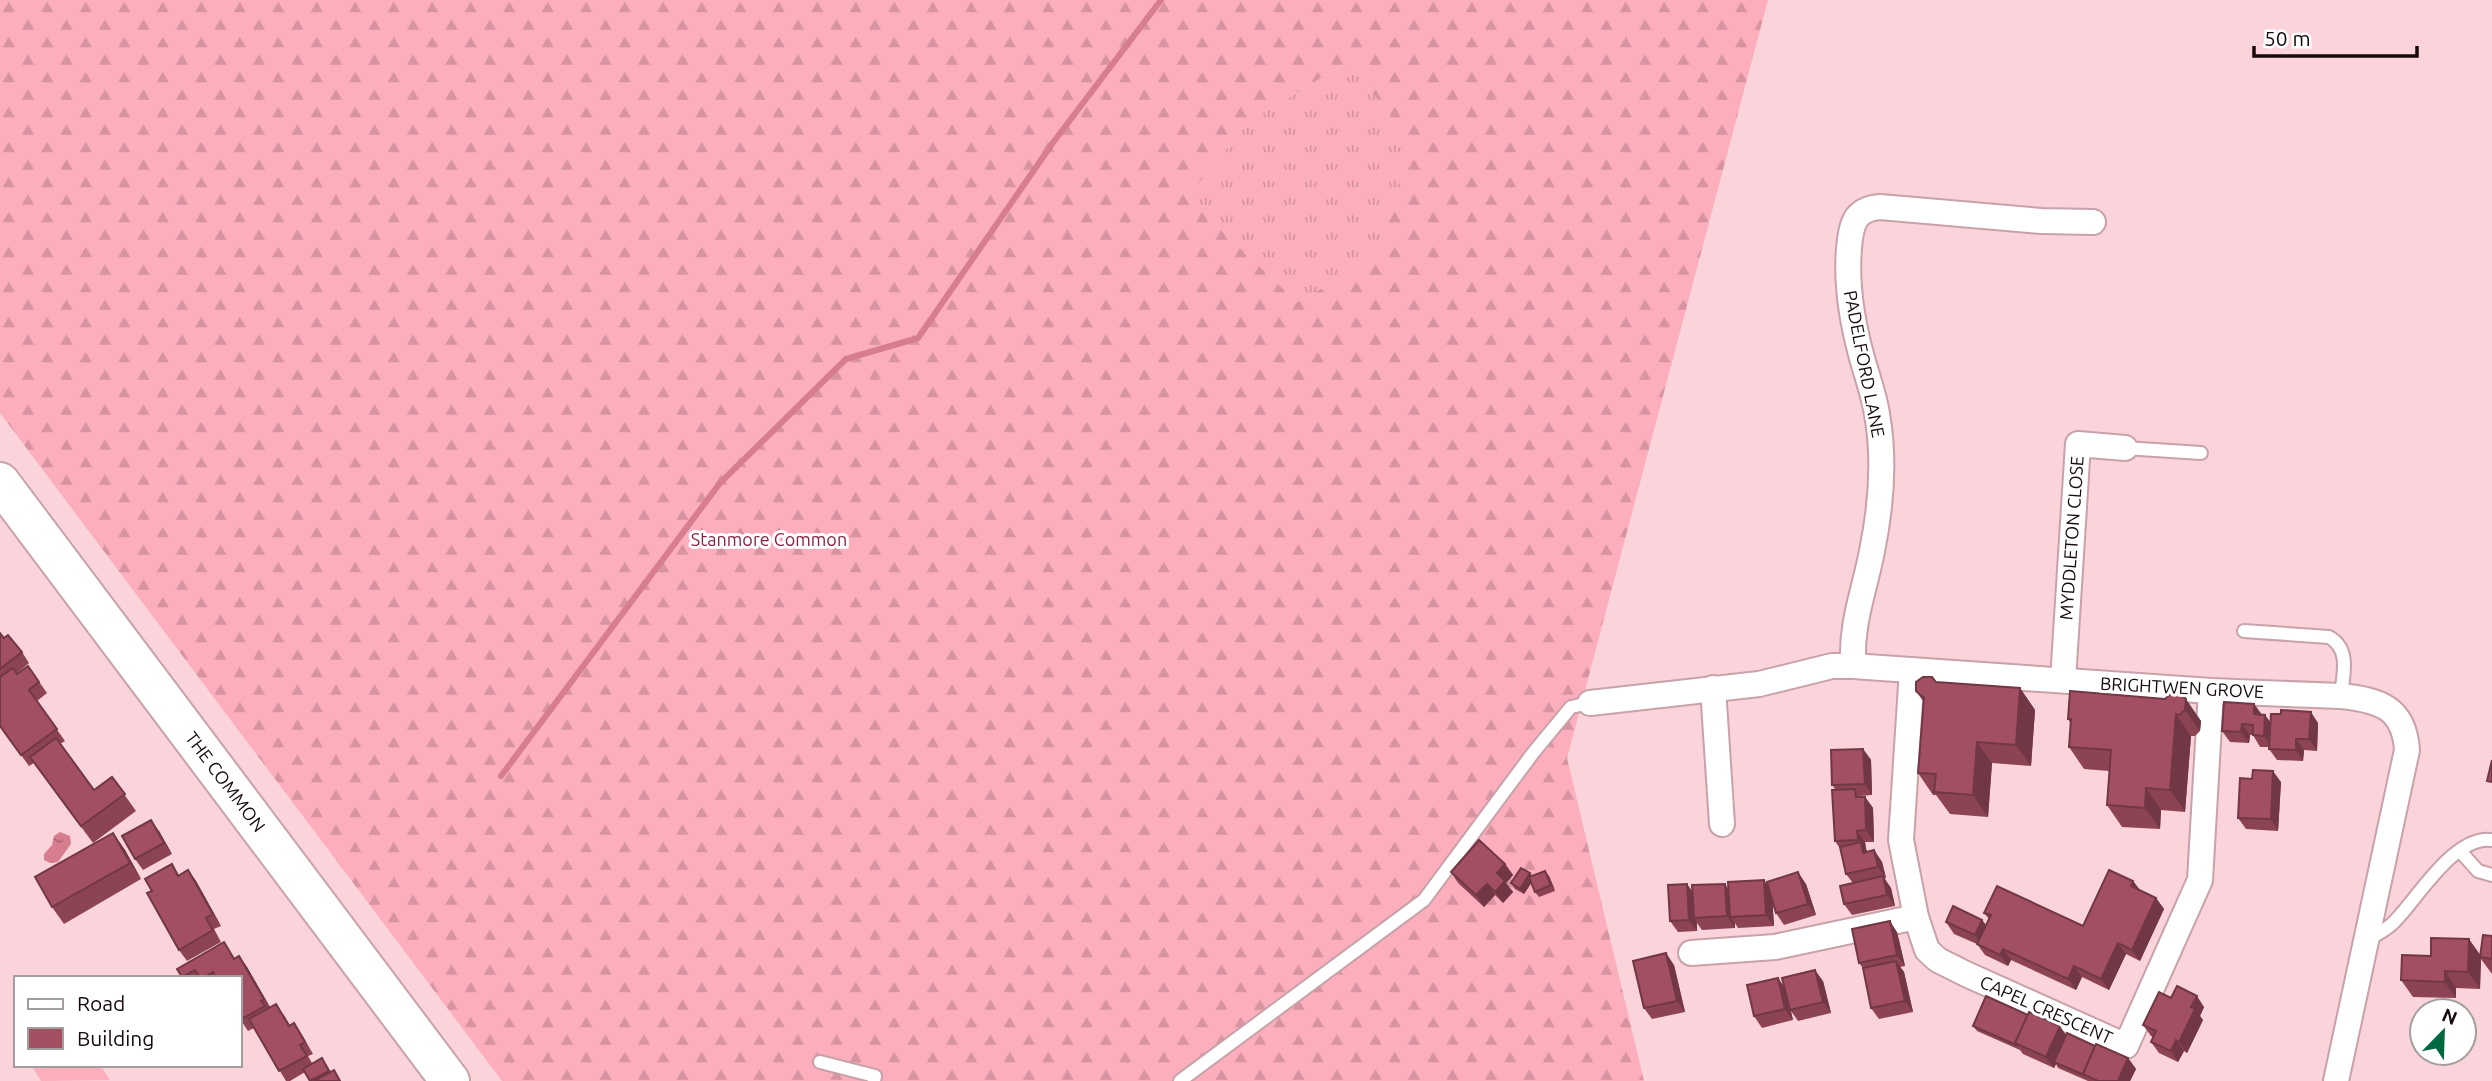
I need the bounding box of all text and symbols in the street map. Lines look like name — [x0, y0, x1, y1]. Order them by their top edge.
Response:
scale bar — [2254, 14, 2417, 58]
text: 50 m — [2264, 26, 2311, 50]
street label: PADELFORD LANE — [1841, 289, 1889, 439]
street label: MYDDLETON CLOSE — [2055, 455, 2087, 621]
park label: Stanmore Common — [691, 529, 847, 549]
street label: BRIGHTWEN GROVE — [2100, 673, 2265, 701]
street label: THE COMMON — [182, 728, 270, 835]
street label: CAPEL CRESCENT — [1977, 971, 2116, 1047]
legend — [14, 976, 242, 1067]
text: Road — [77, 991, 125, 1015]
north arrow — [2408, 997, 2478, 1067]
text: N — [2439, 1003, 2460, 1029]
text: Building — [77, 1026, 154, 1050]

